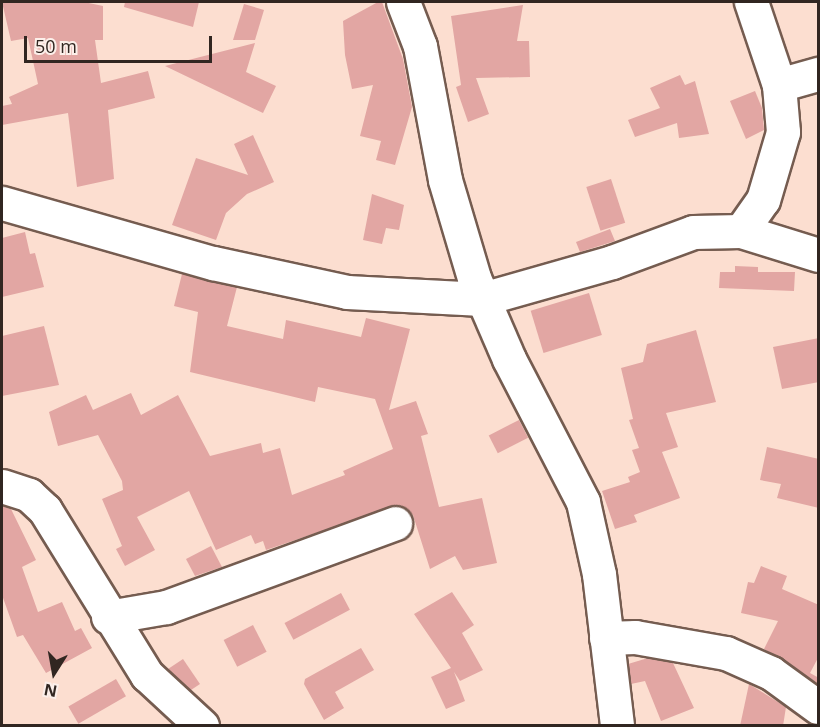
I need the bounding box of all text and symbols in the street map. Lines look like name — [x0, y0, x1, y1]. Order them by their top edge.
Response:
scale bar — [27, 24, 214, 62]
text: 50 m — [35, 34, 77, 58]
north arrow — [24, 643, 84, 703]
text: N — [42, 679, 59, 703]

